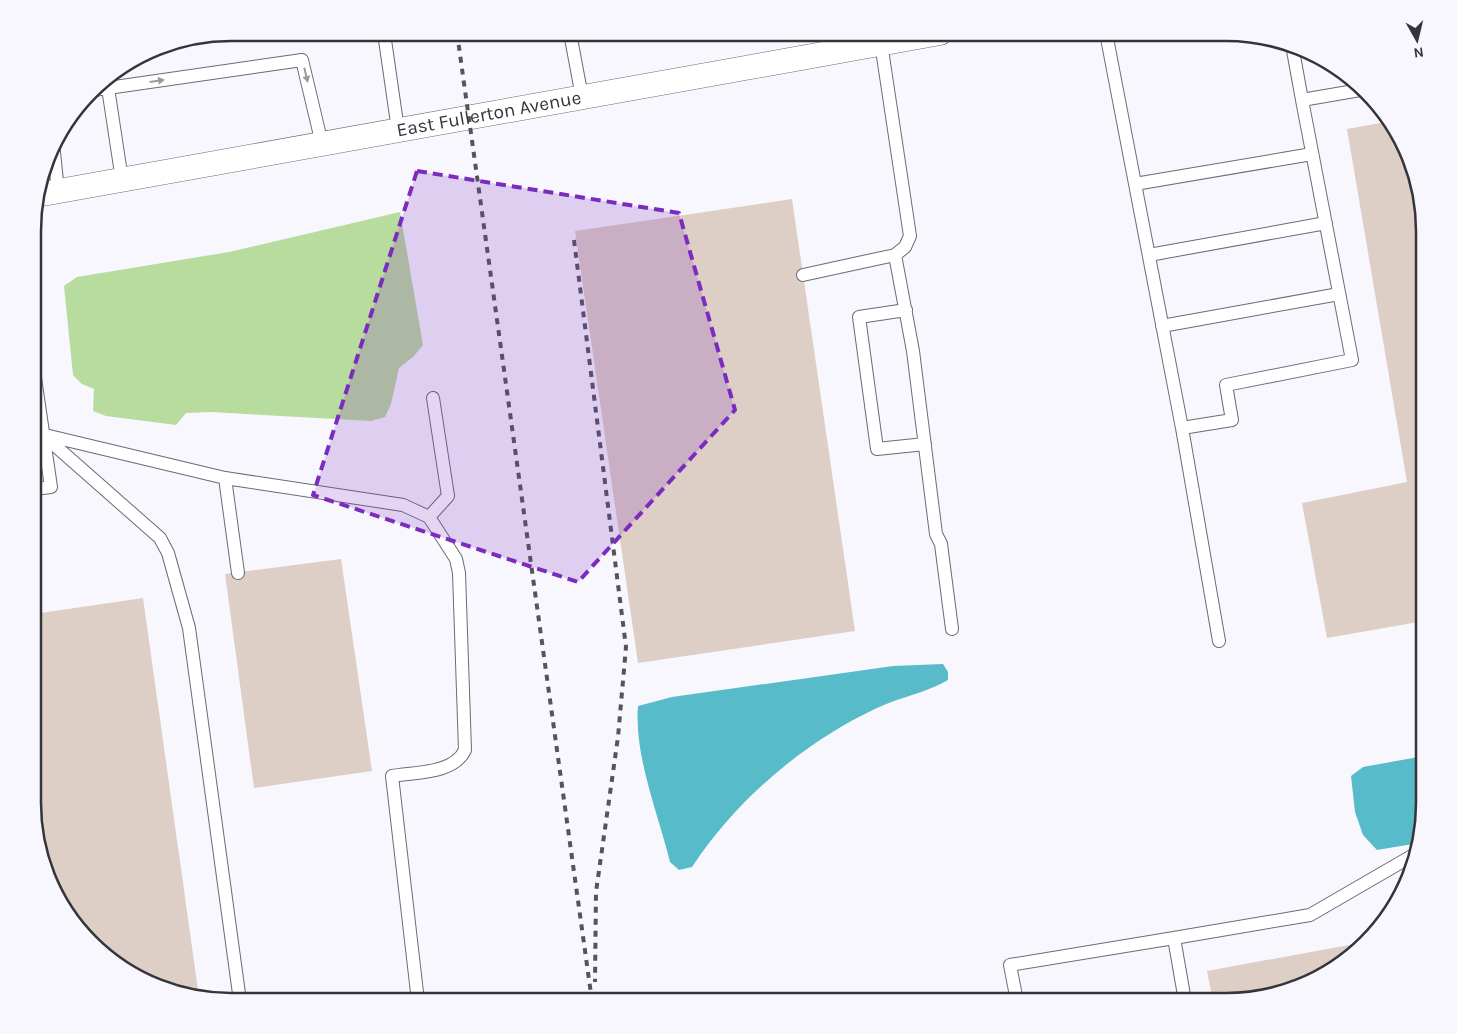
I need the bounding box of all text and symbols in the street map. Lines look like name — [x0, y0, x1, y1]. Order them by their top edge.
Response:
north arrow — [1392, 15, 1442, 65]
text: N — [1413, 43, 1425, 61]
one-way arrow — [302, 67, 310, 82]
one-way arrow — [149, 77, 165, 85]
street label: East Fullerton Avenue — [395, 87, 583, 141]

